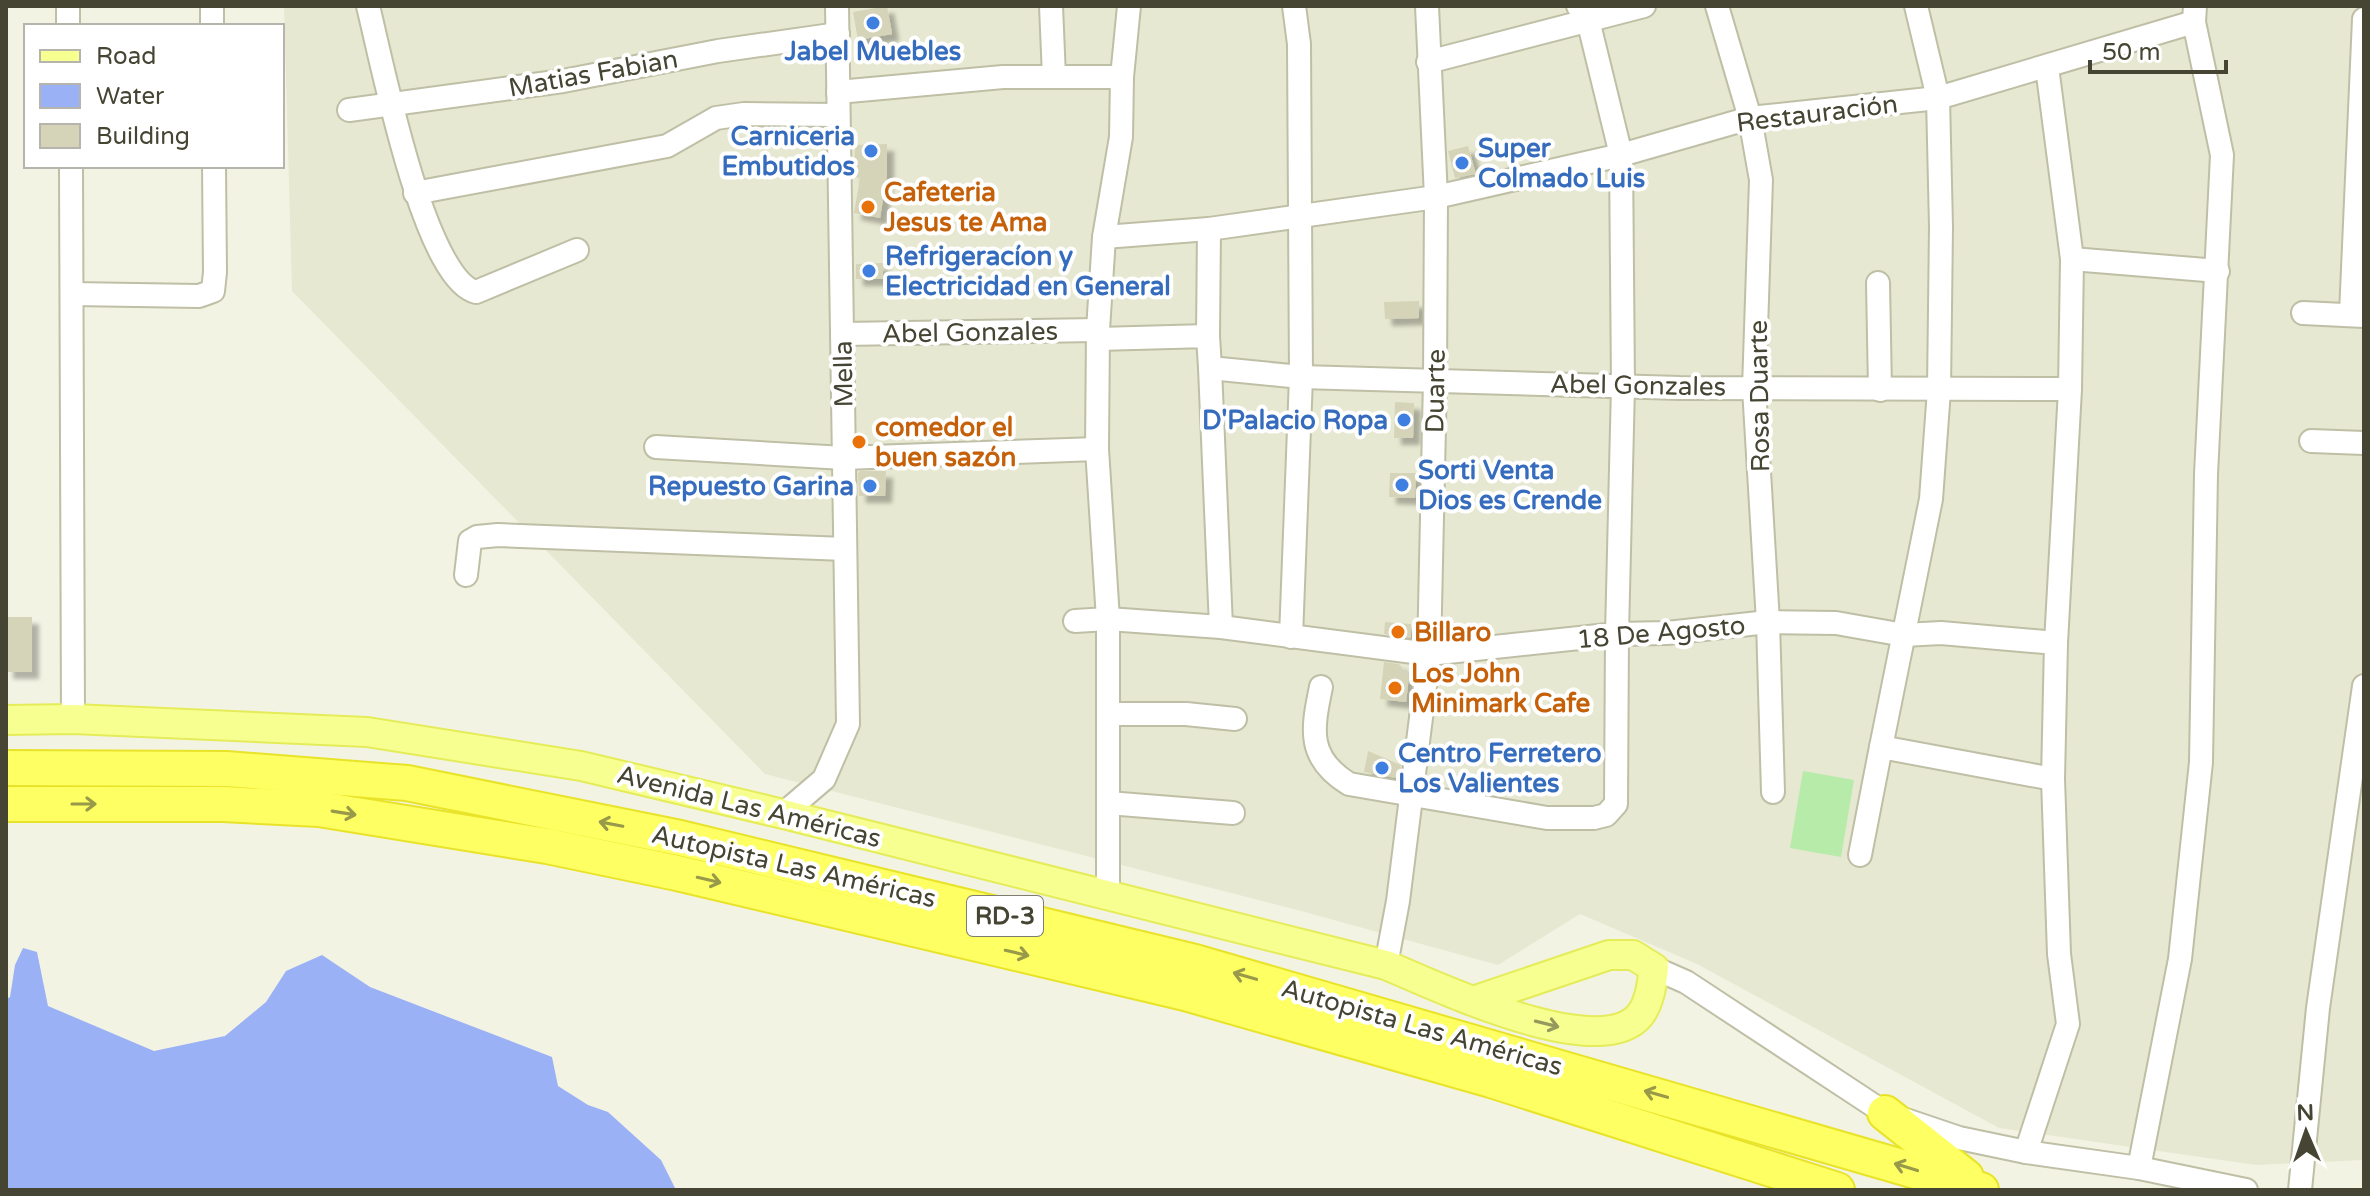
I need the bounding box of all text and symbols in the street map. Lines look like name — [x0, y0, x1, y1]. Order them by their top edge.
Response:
marker: Jabel Muebles — [864, 14, 882, 32]
legend — [24, 24, 284, 168]
scale bar — [2090, 24, 2226, 74]
place label: Jabel Muebles — [784, 36, 961, 67]
text: 50 m — [2102, 38, 2160, 67]
text: Road — [96, 42, 156, 71]
street label: Matias Fabian — [506, 43, 680, 104]
text: Water — [96, 82, 165, 111]
street label: Restauración — [1735, 88, 1900, 139]
place label: Carniceria Embutidos — [721, 121, 855, 182]
text: Building — [96, 122, 190, 151]
place label: Super Colmado Luis — [1478, 133, 1645, 194]
marker: Carniceria Embutidos — [862, 142, 880, 160]
marker: Super Colmado Luis — [1453, 154, 1471, 172]
place label: Cafeteria Jesus te Ama — [883, 177, 1047, 238]
marker: Cafeteria Jesus te Ama — [859, 198, 877, 216]
place label: Refrigeracíon y Electricidad en General — [885, 241, 1171, 302]
marker: Refrigeracíon y Electricidad en General — [860, 262, 878, 280]
street label: Abel Gonzales — [882, 315, 1058, 350]
street label: Rosa Duarte — [1743, 320, 1776, 472]
street label: Mella — [827, 340, 860, 408]
street label: Duarte — [1419, 349, 1452, 433]
street label: Abel Gonzales — [1550, 368, 1726, 403]
place label: D'Palacio Ropa — [1202, 405, 1388, 436]
marker: D'Palacio Ropa — [1395, 411, 1413, 429]
place label: comedor el buen sazón — [875, 412, 1016, 473]
marker: comedor el buen sazón — [850, 433, 868, 451]
place label: Sorti Venta Dios es Crende — [1418, 455, 1602, 516]
place label: Repuesto Garina — [648, 471, 854, 502]
marker: Sorti Venta Dios es Crende — [1393, 476, 1411, 494]
marker: Repuesto Garina — [861, 477, 879, 495]
street label: 18 De Agosto — [1575, 610, 1747, 655]
place label: Billaro — [1414, 617, 1491, 648]
marker: Billaro — [1389, 623, 1407, 641]
place label: Los John Minimark Cafe — [1411, 658, 1591, 719]
marker: Los John Minimark Cafe — [1386, 679, 1404, 697]
place label: Centro Ferretero Los Valientes — [1398, 738, 1602, 799]
street label: Avenida Las Américas — [614, 759, 884, 854]
marker: Centro Ferretero Los Valientes — [1373, 759, 1391, 777]
one-way arrow — [70, 796, 97, 812]
one-way arrow — [330, 806, 356, 821]
one-way arrow — [599, 816, 624, 831]
street label: Autopista Las Américas — [649, 819, 939, 914]
one-way arrow — [696, 874, 722, 889]
road number: RD-3 — [967, 896, 1043, 936]
one-way arrow — [1003, 946, 1029, 961]
one-way arrow — [1233, 968, 1258, 982]
street label: Autopista Las Américas — [1278, 972, 1566, 1082]
one-way arrow — [1534, 1018, 1560, 1033]
one-way arrow — [1644, 1086, 1670, 1101]
north arrow — [2266, 1092, 2346, 1172]
text: N — [2296, 1100, 2315, 1126]
one-way arrow — [1894, 1159, 1919, 1173]

